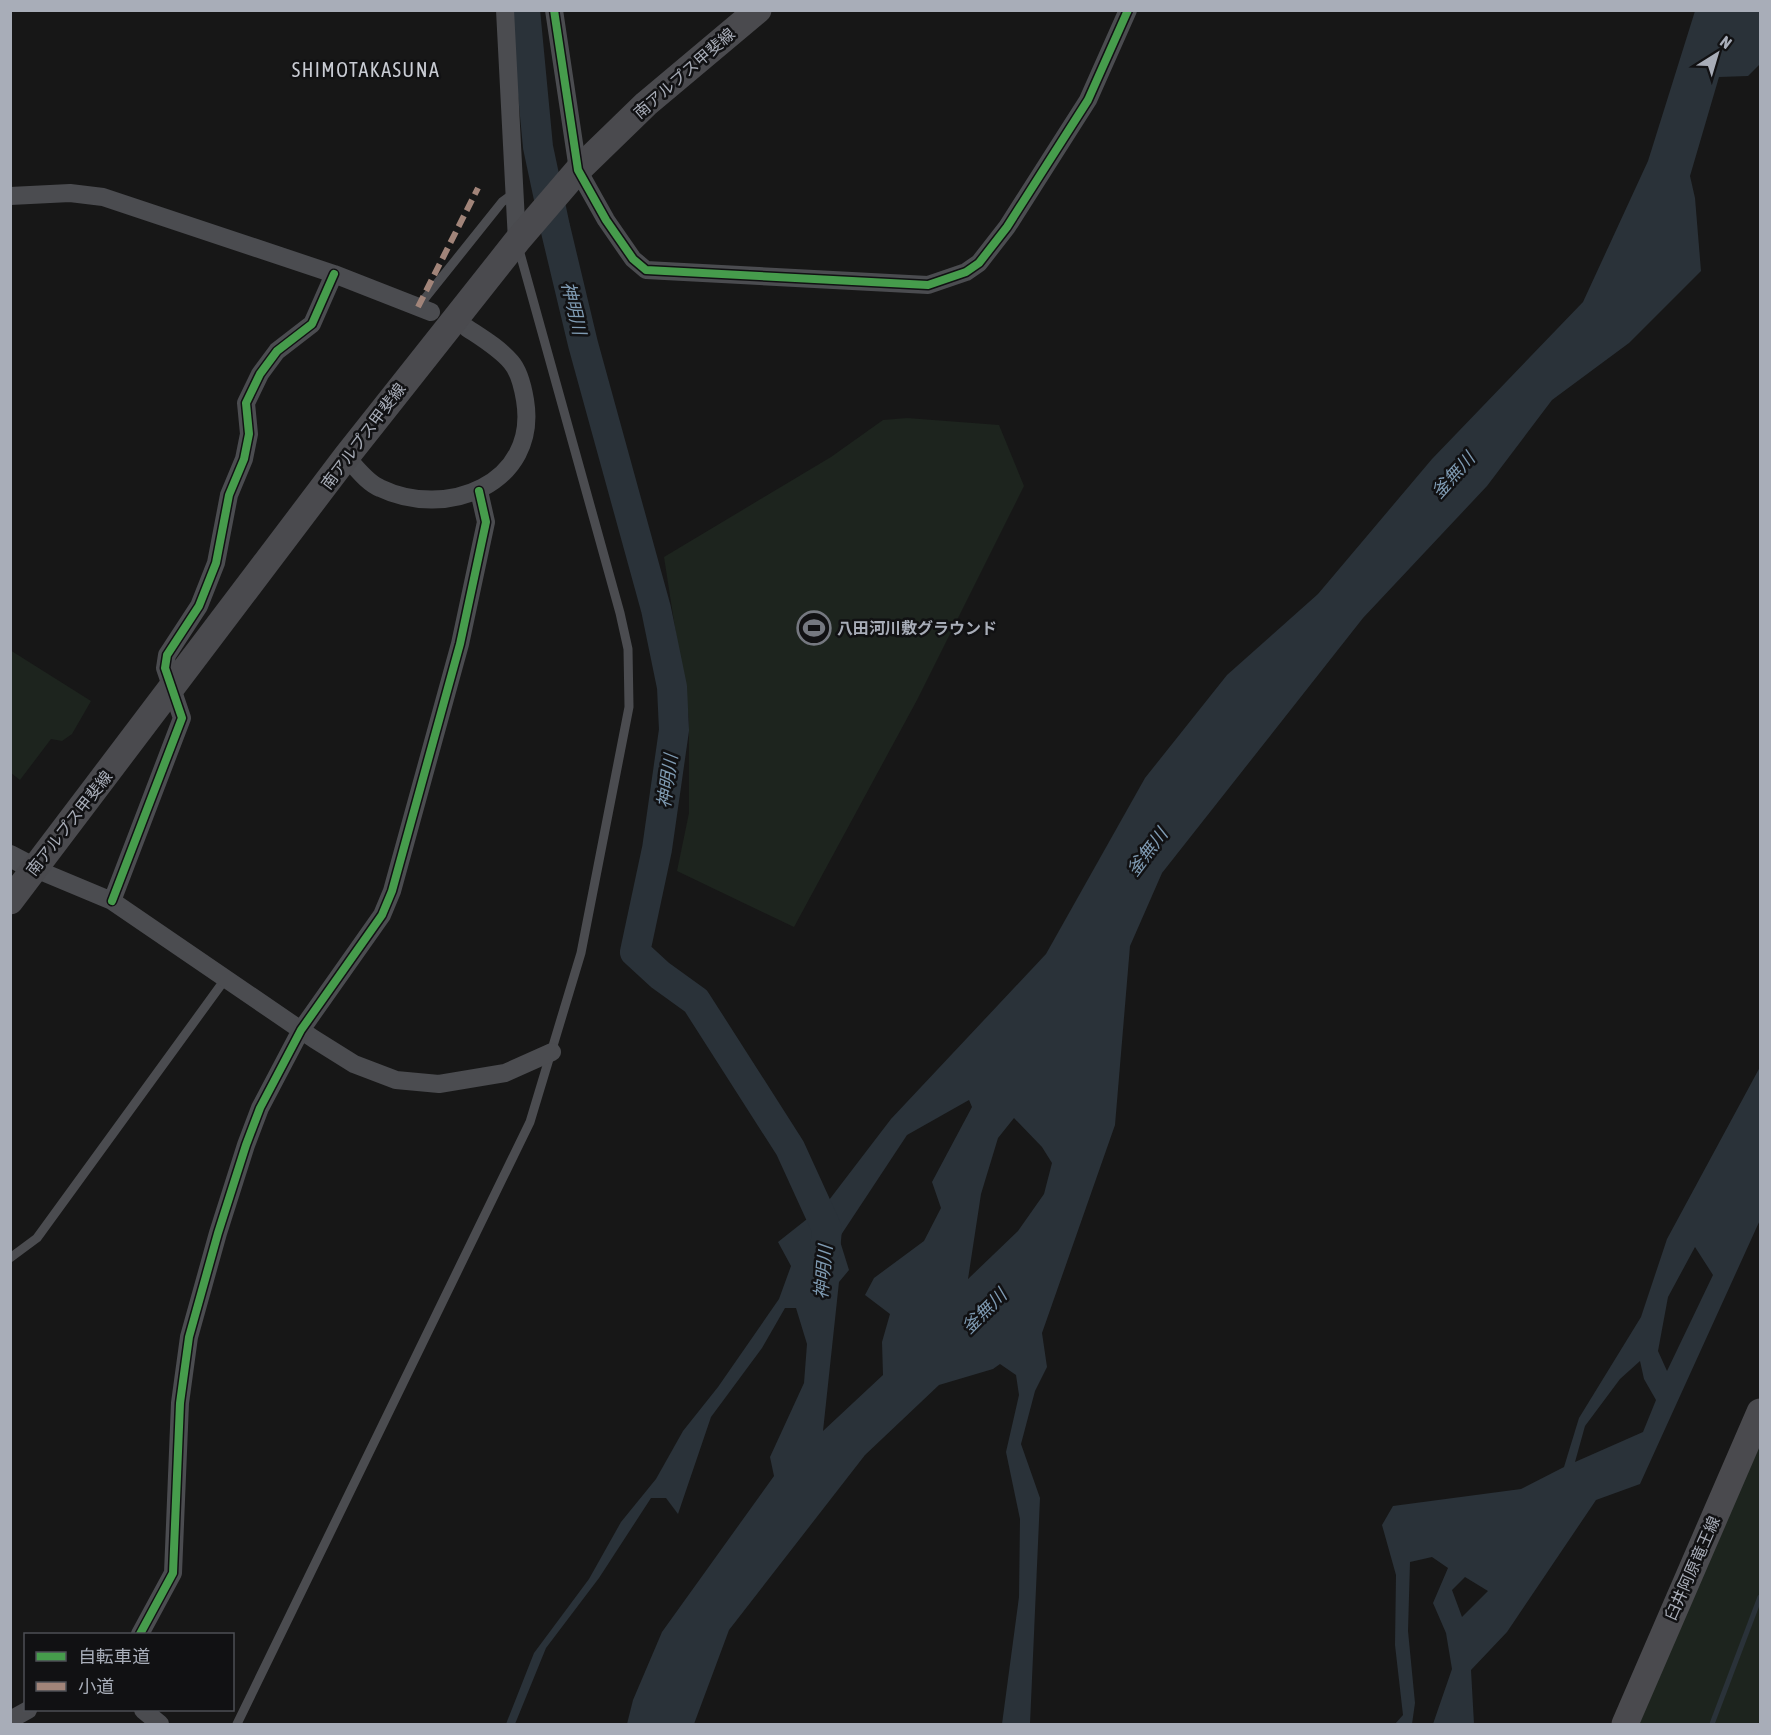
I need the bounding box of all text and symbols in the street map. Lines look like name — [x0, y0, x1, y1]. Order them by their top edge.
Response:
street label: 南アルプス甲斐線 — [630, 24, 738, 122]
north arrow — [1687, 24, 1747, 84]
text: N — [1717, 32, 1735, 52]
district label: SHIMOTAKASUNA — [292, 58, 440, 81]
water label: 神明川 — [558, 279, 591, 339]
street label: 南アルプス甲斐線 — [317, 380, 409, 492]
water label: 釜無川 — [1427, 446, 1480, 502]
sports icon: 八田河川敷グラウンド — [796, 610, 832, 646]
place label: 八田河川敷グラウンド — [837, 619, 997, 637]
water label: 神明川 — [653, 751, 681, 809]
street label: 南アルプス甲斐線 — [23, 767, 115, 879]
water label: 釜無川 — [1122, 823, 1173, 880]
water label: 神明川 — [810, 1242, 836, 1300]
water label: 釜無川 — [957, 1283, 1012, 1338]
street label: 臼井阿原竜王線 — [1661, 1513, 1723, 1623]
legend — [24, 1633, 234, 1711]
text: 自転車道 — [78, 1646, 150, 1667]
text: 小道 — [78, 1676, 114, 1697]

